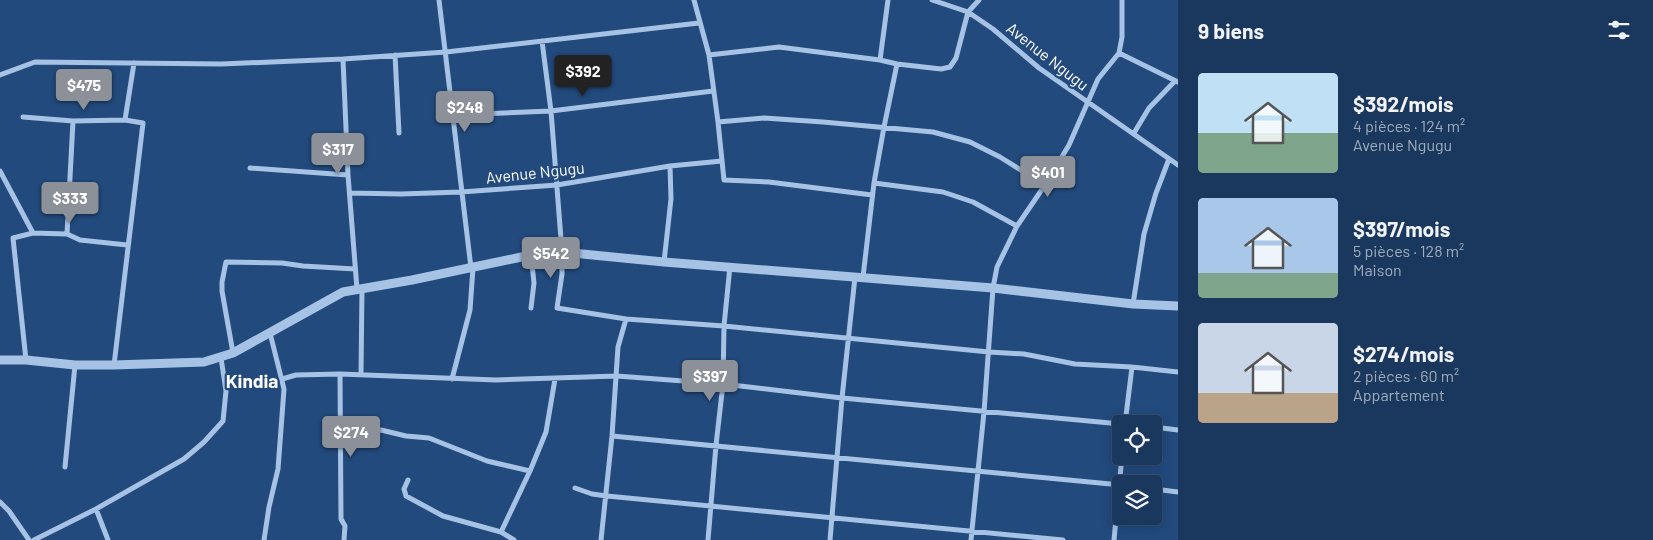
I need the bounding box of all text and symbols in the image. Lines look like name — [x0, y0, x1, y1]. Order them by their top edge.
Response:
icon: filters — [1605, 16, 1633, 44]
street label: Avenue Ngugu — [1003, 18, 1093, 94]
text: 9 biens — [1198, 18, 1264, 43]
pin: $392 — [553, 54, 613, 97]
text: $392 — [565, 61, 601, 80]
pin: $475 — [54, 68, 114, 111]
text: $475 — [67, 75, 101, 94]
pin: $248 — [435, 90, 495, 133]
text: $392/mois — [1353, 91, 1454, 116]
icon: home — [1238, 93, 1298, 153]
text: $248 — [447, 97, 483, 116]
text: 4 pièces · 124 m² — [1353, 116, 1465, 135]
pin: $317 — [308, 132, 368, 175]
text: Avenue Ngugu — [1353, 135, 1452, 154]
text: $317 — [322, 139, 354, 158]
pin: $401 — [1018, 156, 1078, 198]
street label: Avenue Ngugu — [485, 157, 585, 187]
text: $401 — [1031, 162, 1065, 181]
pin: $333 — [40, 182, 100, 224]
text: $333 — [52, 188, 88, 207]
text: $397/mois — [1353, 216, 1450, 241]
icon: home — [1238, 218, 1298, 278]
pin: $542 — [521, 236, 581, 279]
text: 5 pièces · 128 m² — [1353, 241, 1464, 260]
text: $542 — [533, 243, 569, 262]
text: Maison — [1353, 260, 1402, 279]
text: $274/mois — [1353, 341, 1454, 366]
icon: home — [1238, 343, 1298, 403]
pin: $397 — [680, 360, 740, 402]
text: $397 — [693, 366, 727, 385]
text: 2 pièces · 60 m² — [1353, 366, 1459, 385]
district label: Kindia — [226, 369, 278, 392]
text: Appartement — [1353, 385, 1445, 404]
map controls — [1112, 415, 1162, 525]
button: locate — [1112, 415, 1162, 465]
pin: $274 — [321, 416, 381, 458]
text: $274 — [333, 422, 369, 441]
button: layers — [1112, 475, 1162, 525]

